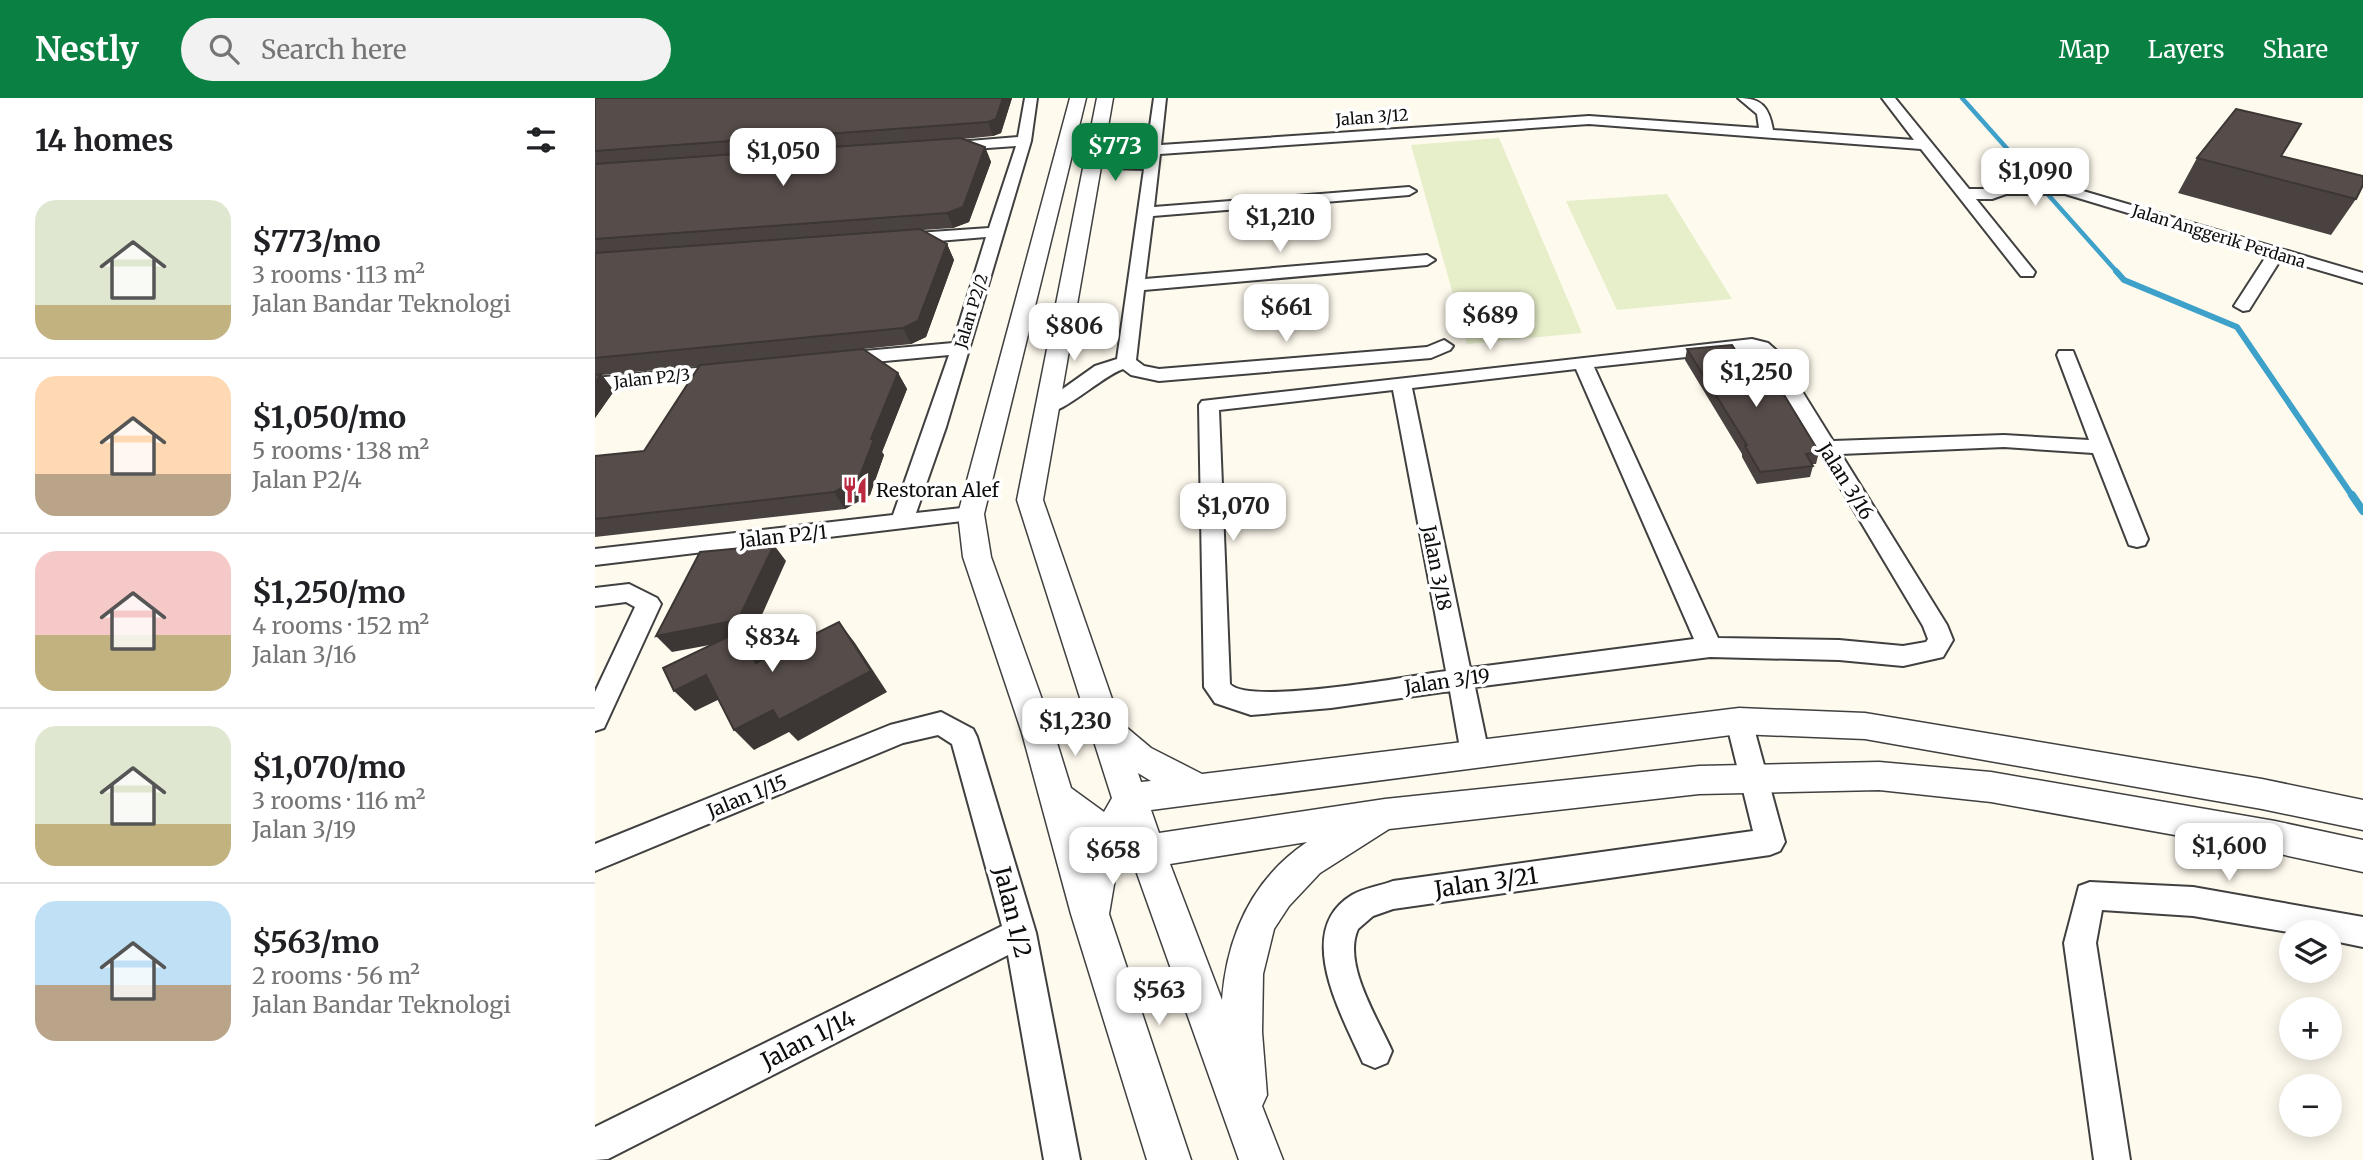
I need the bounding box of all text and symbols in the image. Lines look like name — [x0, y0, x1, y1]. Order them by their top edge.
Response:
search box — [181, 18, 671, 81]
text: Nestly — [35, 29, 139, 70]
icon: search — [205, 30, 243, 68]
text: Search here — [261, 33, 407, 66]
text: Map — [2059, 34, 2110, 65]
text: Layers — [2148, 34, 2224, 65]
text: Share — [2262, 34, 2328, 65]
street label: Jalan 3/12 — [1334, 104, 1409, 130]
text: 14 homes — [35, 121, 173, 159]
icon: filters — [522, 121, 560, 159]
pin: $773 — [1074, 123, 1156, 183]
pin: $1,050 — [726, 129, 840, 188]
text: $773 — [1088, 131, 1142, 160]
text: $1,050 — [746, 136, 820, 165]
pin: $1,090 — [1978, 148, 2092, 208]
text: $1,090 — [1997, 156, 2073, 185]
pin: $1,210 — [1223, 194, 1337, 254]
street label: Jalan Anggerik Perdana — [2129, 200, 2309, 272]
text: $1,210 — [1245, 202, 1315, 231]
text: $773/mo — [252, 222, 381, 260]
icon: home — [91, 228, 175, 312]
text: 3 rooms · 113 m² — [252, 260, 425, 289]
street label: Jalan P2/2 — [950, 271, 992, 352]
pin: $661 — [1245, 285, 1327, 344]
text: Jalan Bandar Teknologi — [252, 289, 511, 318]
text: $661 — [1260, 292, 1312, 321]
pin: $689 — [1449, 292, 1531, 352]
text: $689 — [1462, 300, 1519, 329]
pin: $806 — [1033, 303, 1115, 363]
text: $806 — [1045, 311, 1103, 340]
pin: $1,250 — [1699, 350, 1813, 409]
text: $1,250 — [1719, 357, 1793, 386]
street label: Jalan P2/3 — [612, 364, 691, 392]
text: $1,050/mo — [252, 398, 406, 436]
icon: home — [91, 404, 175, 488]
text: 5 rooms · 138 m² — [252, 436, 429, 465]
street label: Jalan 3/16 — [1812, 437, 1879, 524]
text: Jalan P2/4 — [252, 465, 362, 494]
restaurant icon: Restoran Alef — [840, 475, 870, 505]
place label: Restoran Alef — [876, 478, 1000, 502]
pin: $1,070 — [1176, 484, 1290, 543]
text: $1,070 — [1196, 491, 1270, 520]
street label: Jalan P2/1 — [737, 519, 829, 553]
street label: Jalan 3/18 — [1417, 522, 1457, 613]
text: $1,250/mo — [252, 573, 405, 611]
icon: home — [91, 579, 175, 663]
text: 4 rooms · 152 m² — [252, 611, 429, 640]
pin: $834 — [731, 614, 813, 674]
text: $834 — [744, 622, 800, 651]
text: Jalan 3/16 — [252, 640, 356, 669]
street label: Jalan 3/19 — [1402, 663, 1491, 699]
pin: $1,230 — [1018, 698, 1132, 758]
text: $1,230 — [1038, 706, 1112, 735]
text: $1,070/mo — [252, 748, 406, 786]
icon: home — [91, 754, 175, 838]
street label: Jalan 1/15 — [703, 769, 791, 823]
text: 3 rooms · 116 m² — [252, 786, 426, 815]
text: Jalan 3/19 — [252, 815, 356, 844]
pin: $1,600 — [2172, 824, 2286, 883]
pin: $658 — [1072, 828, 1154, 887]
text: $1,600 — [2191, 831, 2267, 860]
text: $658 — [1085, 835, 1141, 864]
street label: Jalan 3/21 — [1431, 860, 1540, 904]
street label: Jalan 1/2 — [987, 863, 1038, 960]
map controls — [2279, 920, 2342, 1137]
button: layers — [2279, 920, 2342, 983]
text: $563/mo — [252, 923, 379, 961]
icon: home — [91, 929, 175, 1013]
text: 2 rooms · 56 m² — [252, 961, 420, 990]
pin: $563 — [1118, 968, 1200, 1027]
text: $563 — [1132, 975, 1186, 1004]
text: Jalan Bandar Teknologi — [252, 990, 511, 1019]
button: + — [2279, 997, 2342, 1060]
street label: Jalan 1/14 — [755, 1003, 860, 1076]
button: − — [2279, 1074, 2342, 1137]

